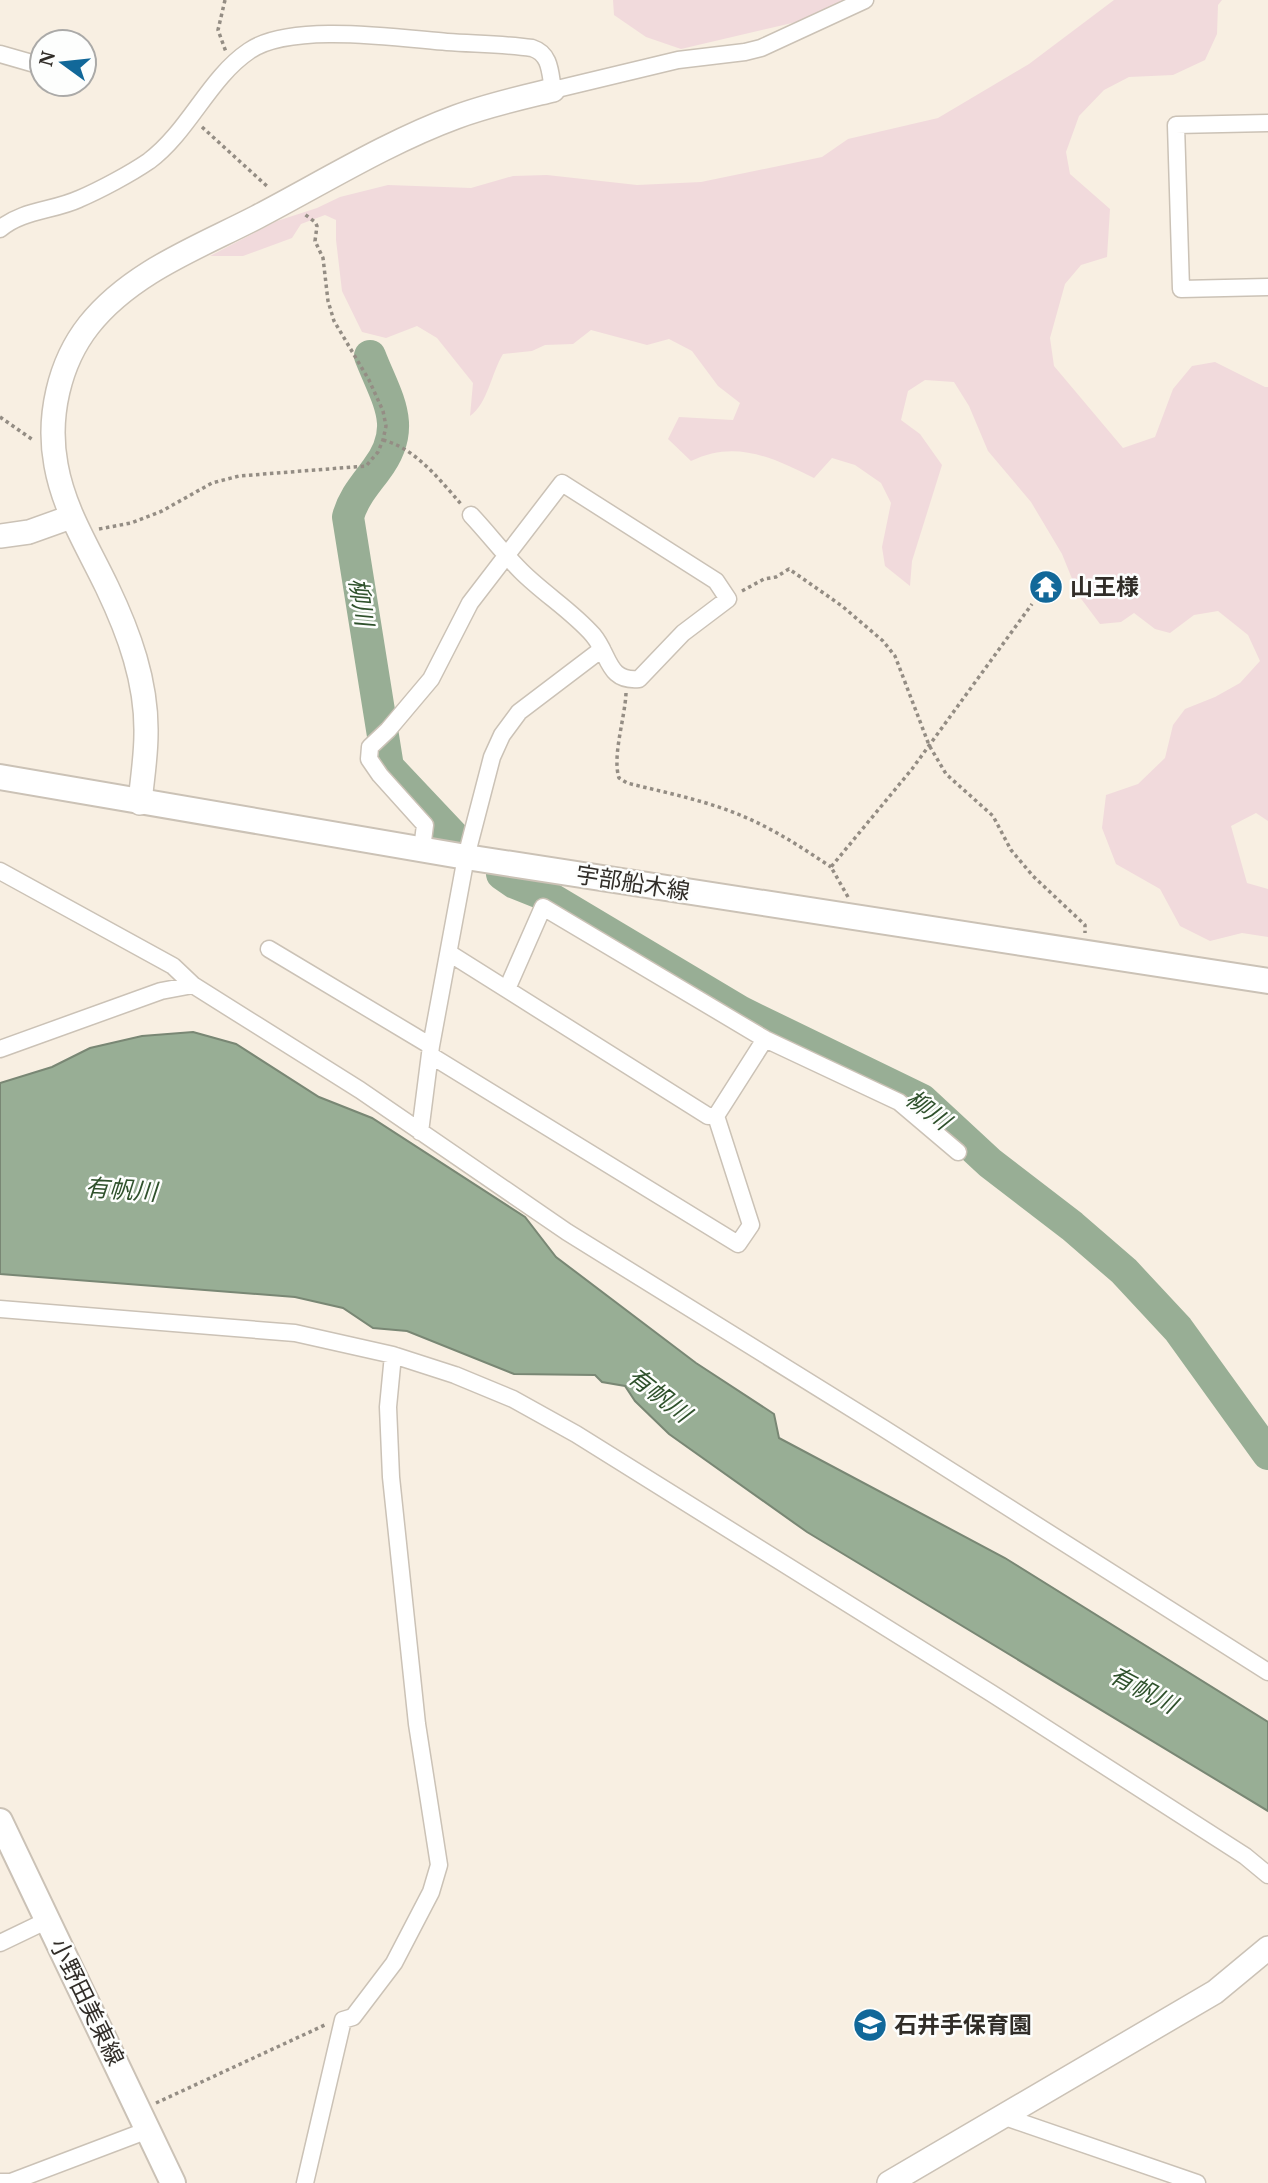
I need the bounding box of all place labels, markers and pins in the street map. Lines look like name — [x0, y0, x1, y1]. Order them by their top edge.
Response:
temple icon: 山王様 — [1027, 568, 1065, 606]
place label: 山王様 — [1070, 571, 1139, 602]
school or university icon: 石井手保育園 — [851, 2006, 889, 2044]
place label: 石井手保育園 — [894, 2009, 1032, 2040]

